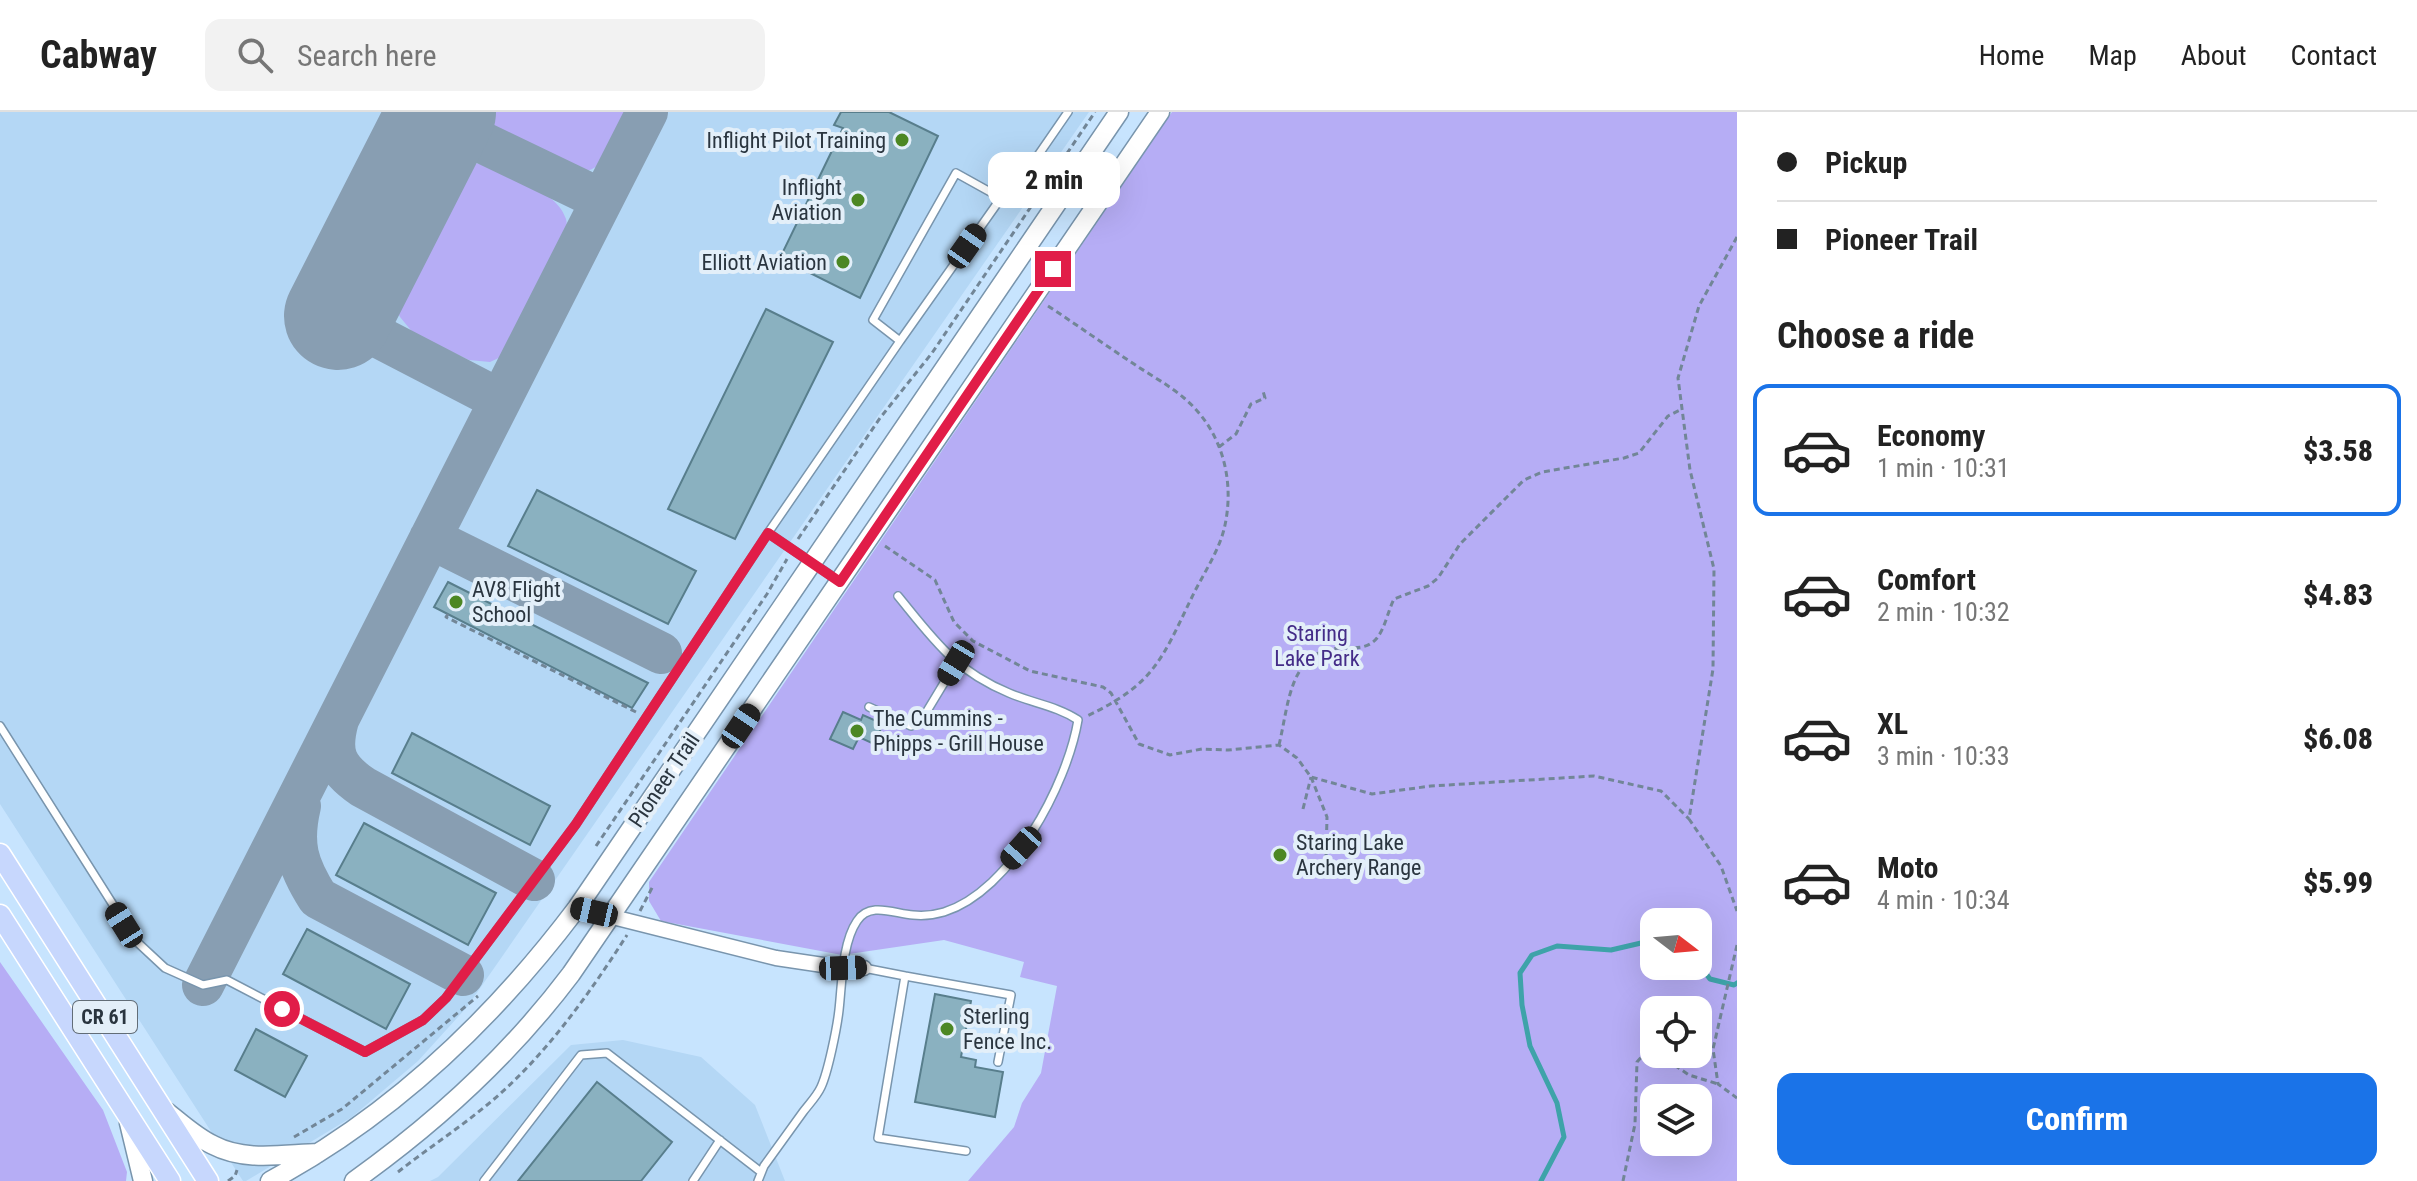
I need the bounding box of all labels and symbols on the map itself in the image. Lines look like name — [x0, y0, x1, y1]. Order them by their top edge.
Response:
place label: Inflight Pilot Training — [706, 128, 886, 153]
marker: Inflight Pilot Training — [893, 131, 911, 149]
callout: 2 min — [987, 153, 1119, 209]
place label: Inflight Aviation — [772, 175, 842, 225]
marker: Inflight Aviation — [849, 191, 867, 209]
car — [943, 219, 991, 273]
place label: Elliott Aviation — [701, 250, 827, 275]
route end — [1035, 251, 1071, 287]
marker: Elliott Aviation — [834, 253, 852, 271]
place label: AV8 Flight School — [472, 577, 561, 627]
marker: AV8 Flight School — [447, 593, 465, 611]
park label: Staring Lake Park — [1274, 621, 1360, 671]
car — [933, 636, 979, 690]
car — [718, 699, 764, 753]
place label: The Cummins - Phipps - Grill House — [873, 706, 1044, 756]
marker: The Cummins - Phipps - Grill House — [848, 722, 866, 740]
street label: Pioneer Trail — [623, 728, 705, 832]
car — [996, 822, 1046, 874]
place label: Staring Lake Archery Range — [1296, 830, 1421, 880]
marker: Staring Lake Archery Range — [1271, 846, 1289, 864]
car — [568, 895, 620, 929]
car — [101, 898, 147, 952]
north arrow — [1640, 908, 1712, 980]
car — [819, 955, 867, 981]
route start — [264, 991, 300, 1027]
road number: CR 61 — [73, 1001, 137, 1033]
place label: Sterling Fence Inc. — [963, 1004, 1052, 1054]
marker: Sterling Fence Inc. — [938, 1020, 956, 1038]

